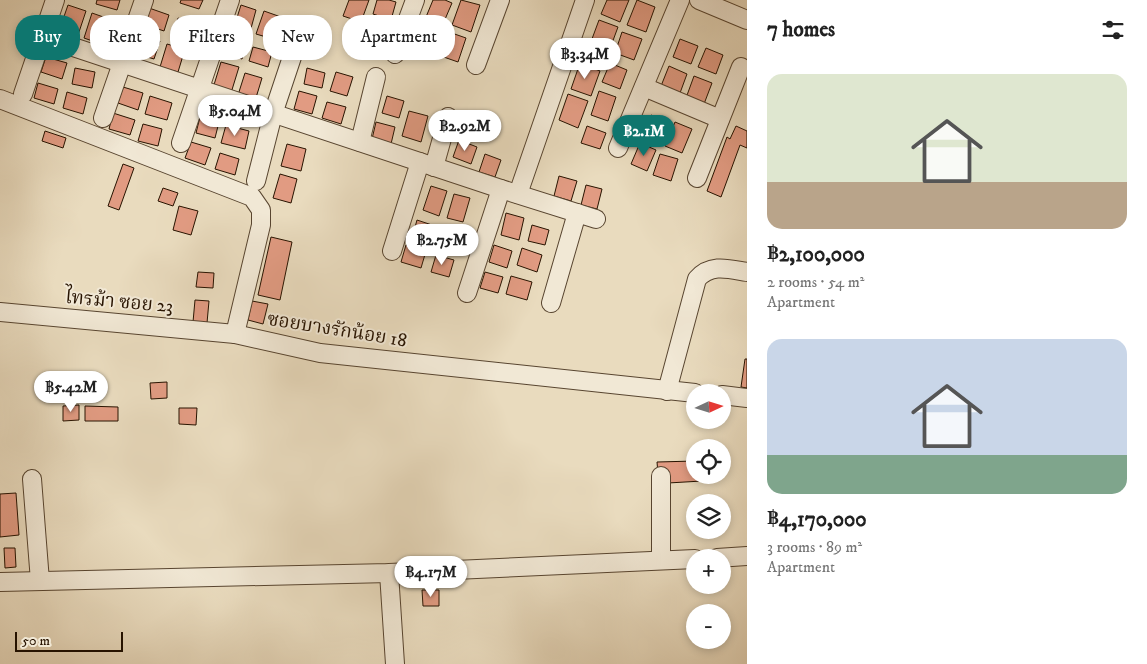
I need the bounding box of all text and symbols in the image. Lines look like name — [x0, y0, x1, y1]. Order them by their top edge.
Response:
chip: Buy — [15, 15, 80, 60]
chip: Rent — [90, 15, 160, 60]
chip: Filters — [170, 15, 253, 60]
chip: New — [263, 15, 332, 60]
chip: Apartment — [342, 15, 455, 60]
icon: filters — [1099, 16, 1127, 44]
text: 7 homes — [767, 17, 835, 43]
pin: ฿3.34M — [544, 38, 626, 80]
text: ฿3.34M — [561, 44, 609, 64]
pin: ฿5.04M — [194, 94, 276, 137]
text: ฿5.04M — [209, 101, 261, 121]
icon: home — [902, 106, 992, 196]
pin: ฿2.92M — [424, 110, 506, 152]
pin: ฿2.1M — [609, 114, 679, 157]
text: ฿2.92M — [439, 116, 491, 136]
text: ฿2.1M — [623, 121, 665, 141]
pin: ฿2.75M — [401, 224, 483, 266]
text: ฿2.75M — [417, 230, 467, 250]
text: ฿2,100,000 — [767, 242, 865, 268]
text: 2 rooms · 54 m² — [767, 272, 864, 292]
street label: ไทรม้า ซอย 23 — [63, 283, 174, 318]
text: Apartment — [767, 292, 835, 312]
street label: ซอยบางรักน้อย 18 — [265, 308, 409, 352]
pin: ฿5.42M — [30, 370, 112, 413]
icon: home — [902, 371, 992, 461]
text: ฿5.42M — [45, 377, 97, 397]
north arrow — [686, 384, 731, 429]
map controls — [686, 384, 731, 649]
button: locate — [686, 439, 731, 484]
button: layers — [686, 494, 731, 539]
text: ฿4,170,000 — [767, 507, 867, 533]
text: 3 rooms · 89 m² — [767, 537, 862, 557]
button: + — [686, 549, 731, 594]
pin: ฿4.17M — [390, 556, 472, 598]
text: Apartment — [767, 557, 835, 577]
text: ฿4.17M — [405, 562, 457, 582]
button: − — [686, 604, 731, 649]
scale bar — [15, 629, 122, 652]
text: 50 m — [22, 632, 50, 650]

